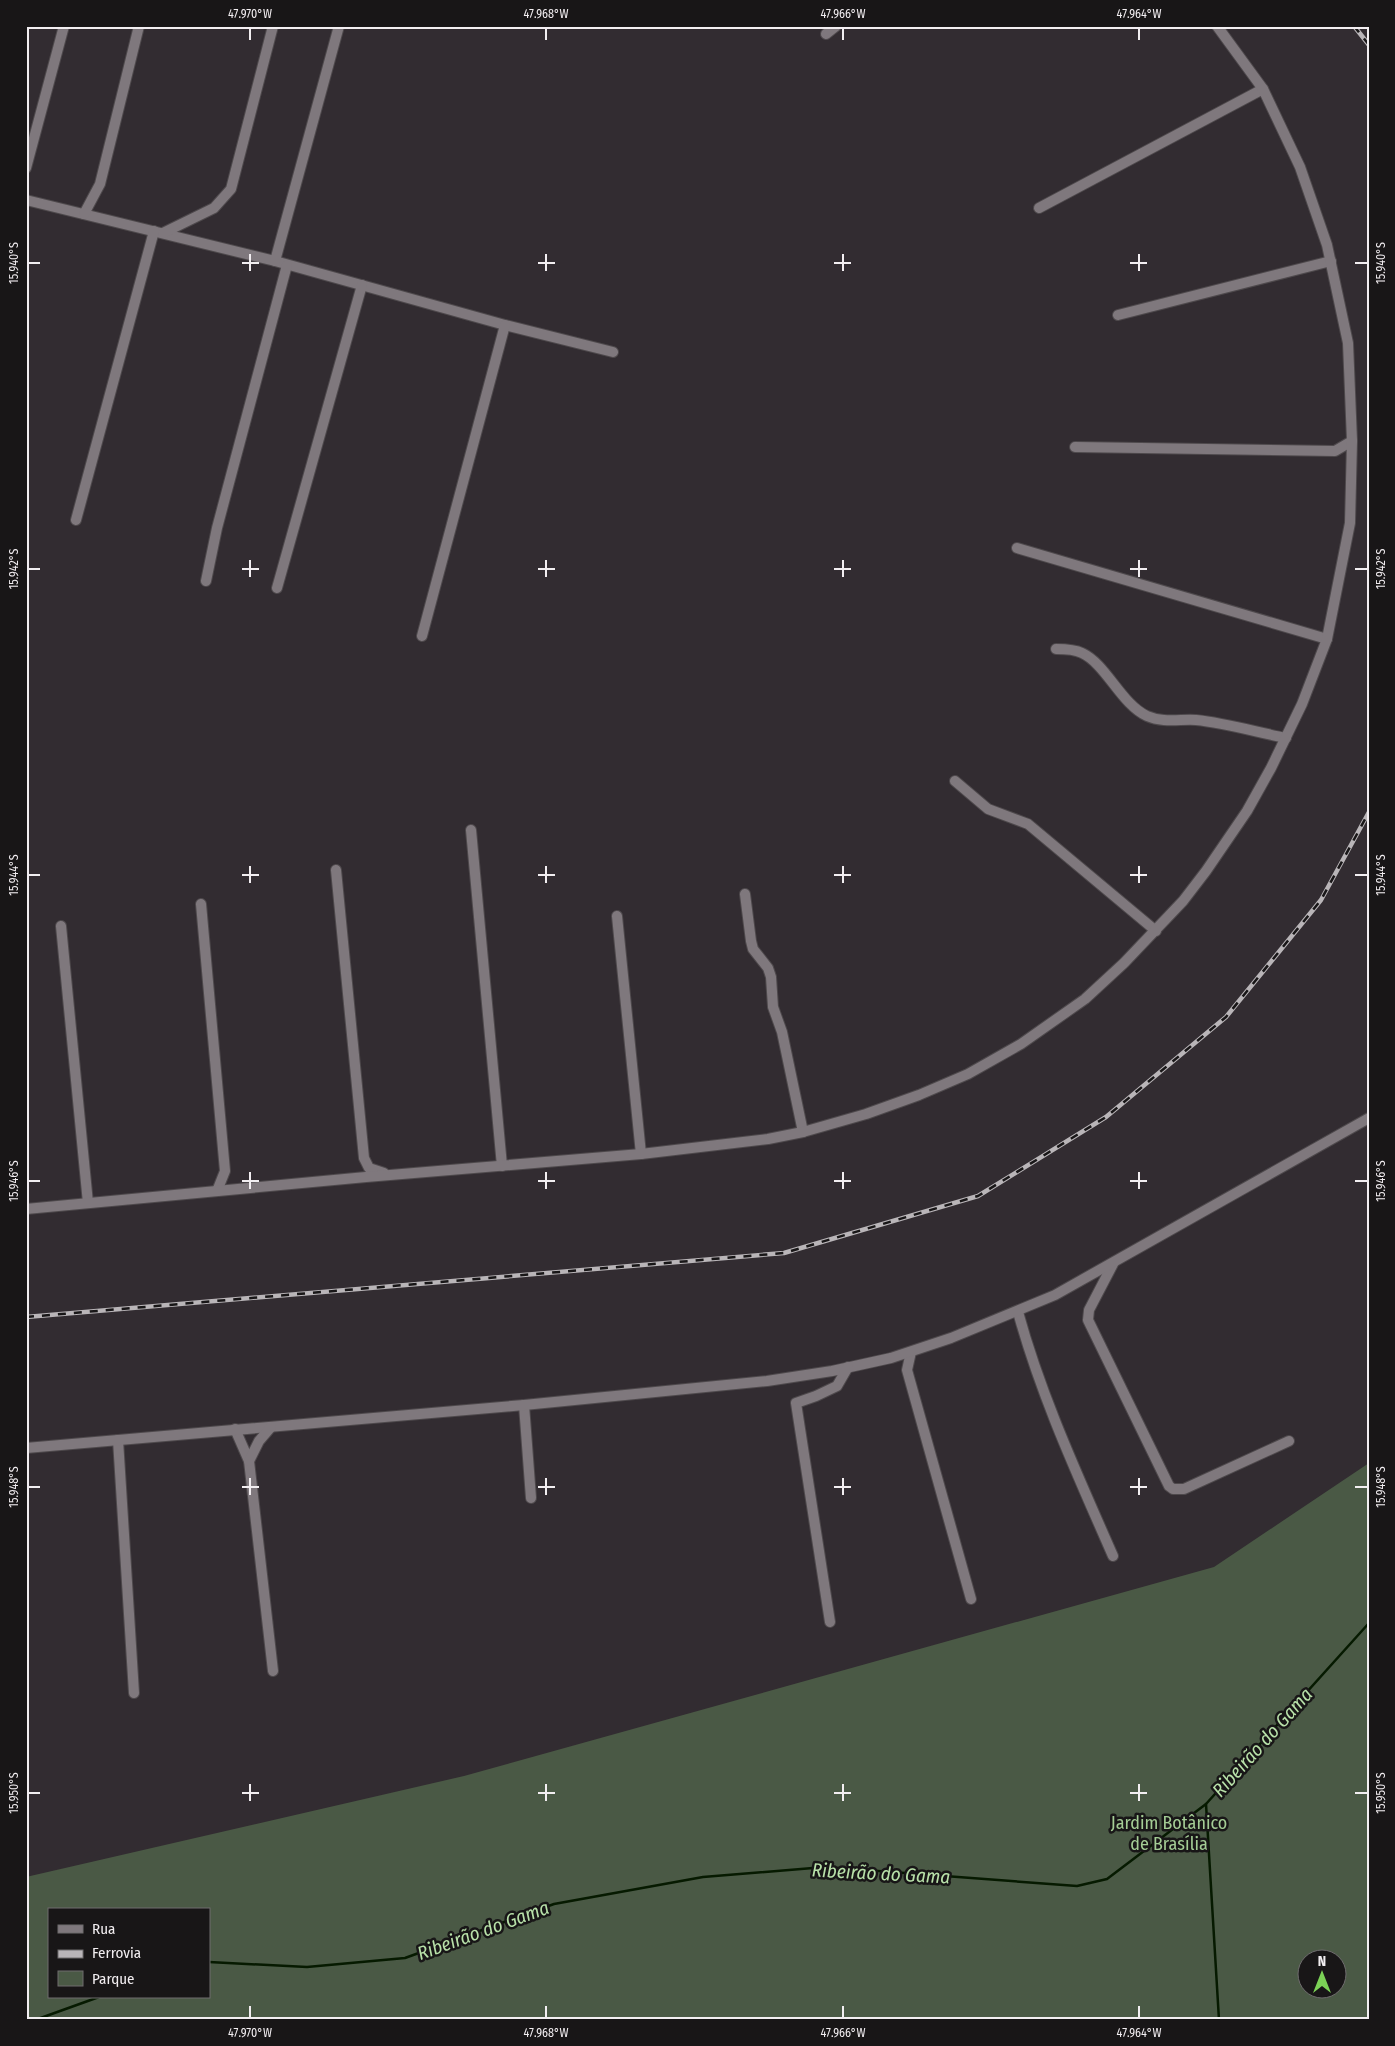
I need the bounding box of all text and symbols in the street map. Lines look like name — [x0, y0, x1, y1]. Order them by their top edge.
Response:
text: 47.970°W — [228, 7, 272, 21]
text: 47.968°W — [523, 7, 569, 21]
text: 47.966°W — [821, 7, 865, 21]
text: 47.964°W — [1117, 7, 1161, 21]
text: 15.940°S — [7, 242, 21, 284]
text: 15.940°S — [1374, 242, 1388, 284]
text: 15.942°S — [7, 549, 21, 589]
text: 15.942°S — [1374, 549, 1388, 589]
text: 15.944°S — [7, 854, 21, 896]
text: 15.944°S — [1374, 854, 1388, 896]
text: 15.946°S — [7, 1160, 21, 1202]
text: 15.946°S — [1374, 1160, 1388, 1202]
text: 15.948°S — [7, 1466, 21, 1508]
text: 15.948°S — [1374, 1466, 1388, 1508]
water label: Ribeirão do Gama — [1207, 1683, 1317, 1802]
text: 15.950°S — [7, 1772, 21, 1814]
text: 15.950°S — [1374, 1772, 1388, 1814]
park label: Jardim Botânico de Brasília — [1111, 1812, 1227, 1855]
water label: Ribeirão do Gama — [811, 1858, 951, 1889]
water label: Ribeirão do Gama — [414, 1896, 552, 1965]
legend — [48, 1908, 210, 1998]
text: Rua — [92, 1920, 115, 1938]
text: Ferrovia — [92, 1944, 141, 1962]
north arrow — [1298, 1948, 1348, 1998]
text: N — [1318, 1953, 1326, 1970]
text: Parque — [92, 1970, 135, 1988]
text: 47.970°W — [228, 2026, 272, 2040]
text: 47.968°W — [523, 2026, 569, 2040]
text: 47.966°W — [821, 2026, 865, 2040]
text: 47.964°W — [1117, 2026, 1161, 2040]

